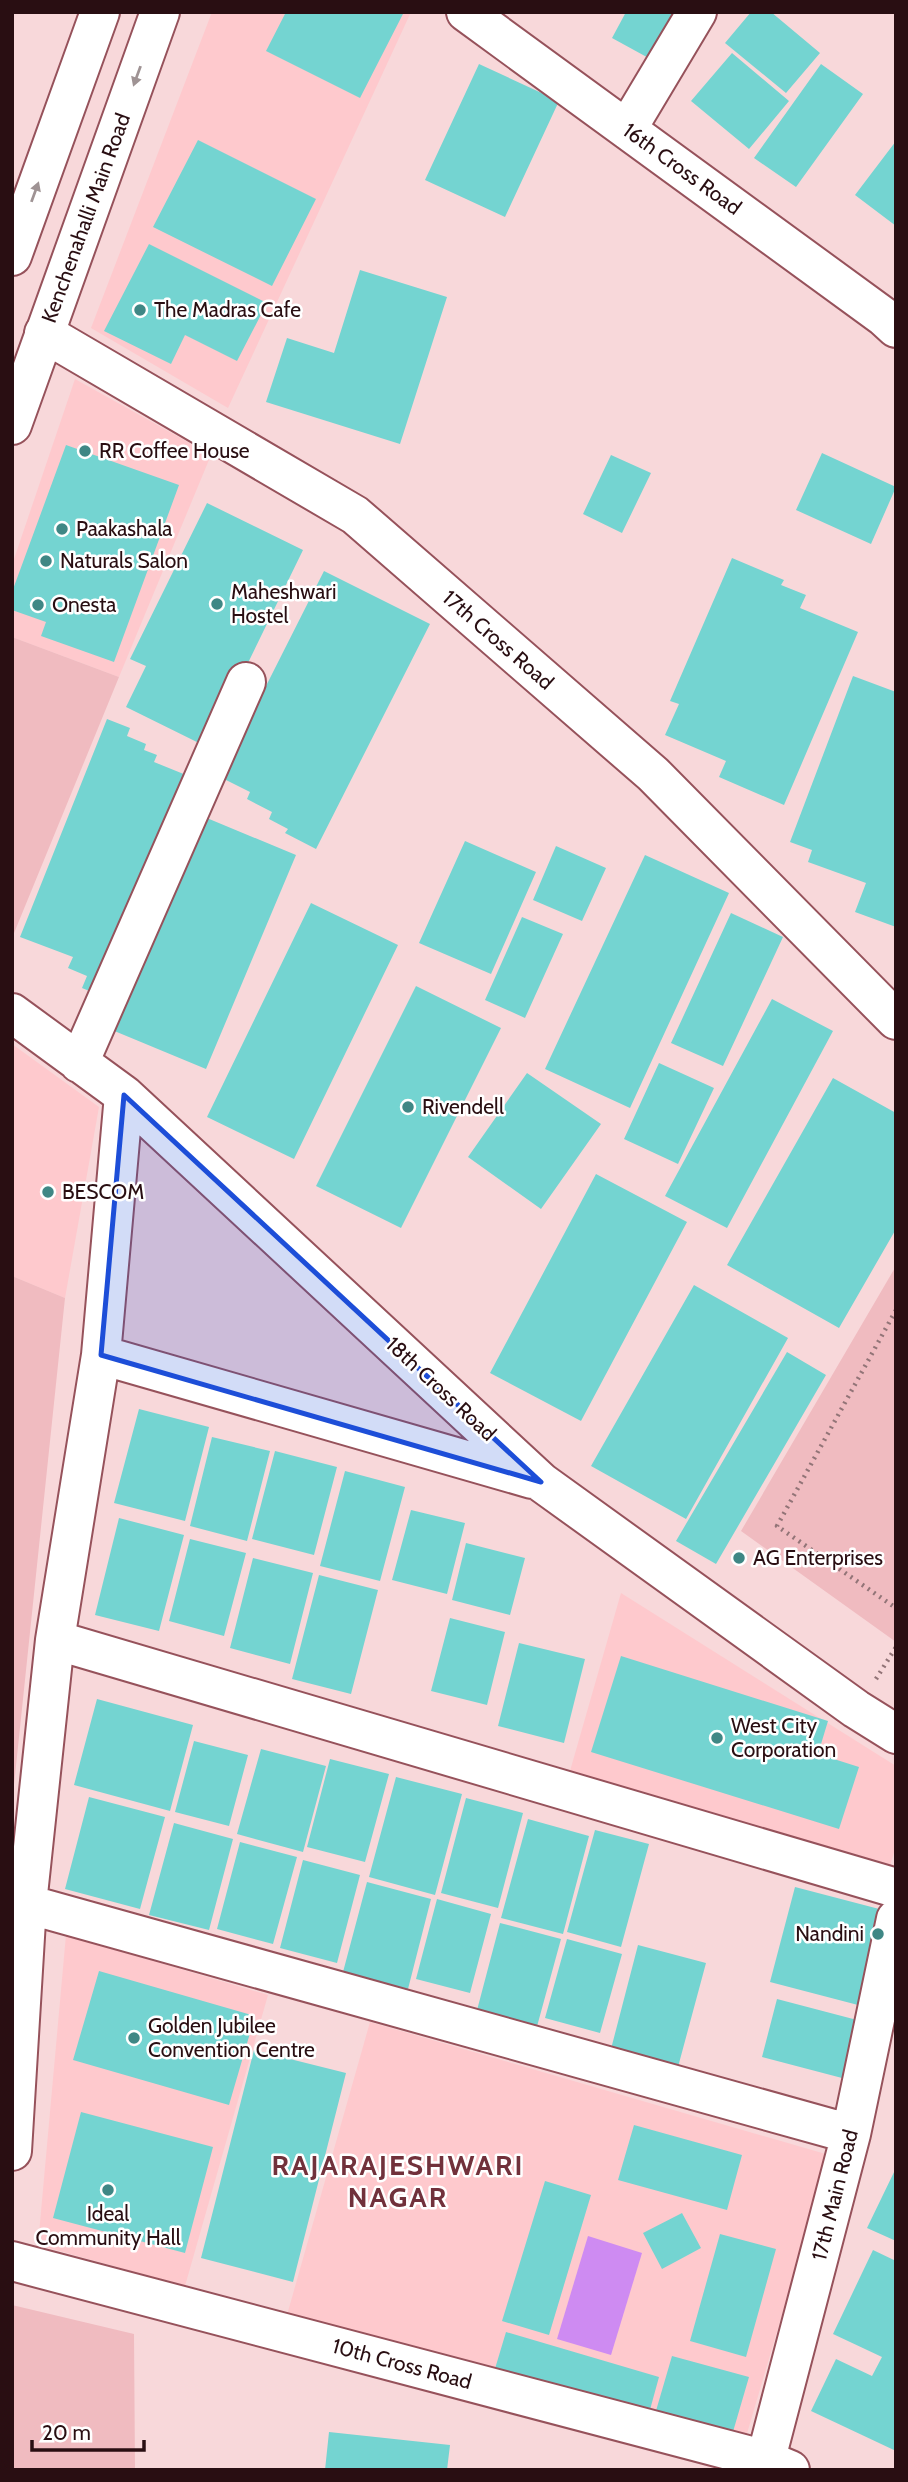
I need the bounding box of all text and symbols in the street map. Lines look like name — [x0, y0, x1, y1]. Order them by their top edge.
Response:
one-way arrow — [131, 66, 142, 87]
street label: Kenchenahalli Main Road — [36, 110, 135, 326]
street label: 16th Cross Road — [618, 117, 746, 220]
one-way arrow — [30, 181, 41, 202]
place label: The Madras Cafe — [154, 297, 301, 322]
marker: The Madras Cafe — [132, 302, 148, 318]
place label: RR Coffee House — [99, 438, 250, 463]
marker: RR Coffee House — [77, 443, 93, 459]
place label: Paakashala — [76, 516, 172, 541]
marker: Paakashala — [54, 521, 70, 537]
place label: Naturals Salon — [60, 548, 188, 573]
marker: Naturals Salon — [38, 553, 54, 569]
place label: Maheshwari Hostel — [231, 579, 336, 628]
street label: 17th Cross Road — [438, 585, 559, 695]
place label: Onesta — [52, 592, 116, 617]
marker: Maheshwari Hostel — [209, 596, 225, 612]
marker: Onesta — [30, 597, 46, 613]
place label: Rivendell — [422, 1094, 504, 1119]
marker: Rivendell — [400, 1099, 416, 1115]
place label: BESCOM — [62, 1179, 144, 1204]
marker: BESCOM — [40, 1184, 56, 1200]
street label: 18th Cross Road — [381, 1331, 501, 1446]
place label: AG Enterprises — [753, 1545, 883, 1570]
marker: AG Enterprises — [731, 1550, 747, 1566]
place label: West City Corporation — [731, 1713, 836, 1762]
marker: West City Corporation — [709, 1730, 725, 1746]
place label: Nandini — [795, 1921, 864, 1946]
marker: Nandini — [870, 1926, 886, 1942]
place label: Golden Jubilee Convention Centre — [148, 2013, 315, 2062]
marker: Golden Jubilee Convention Centre — [126, 2030, 142, 2046]
street label: 17th Main Road — [806, 2127, 863, 2263]
district label: RAJARAJESHWARI NAGAR — [272, 2148, 524, 2214]
marker: Ideal Community Hall — [100, 2182, 116, 2198]
place label: Ideal Community Hall — [35, 2201, 181, 2250]
street label: 10th Cross Road — [330, 2333, 474, 2394]
scale bar — [32, 2408, 144, 2452]
text: 20 m — [42, 2420, 91, 2445]

